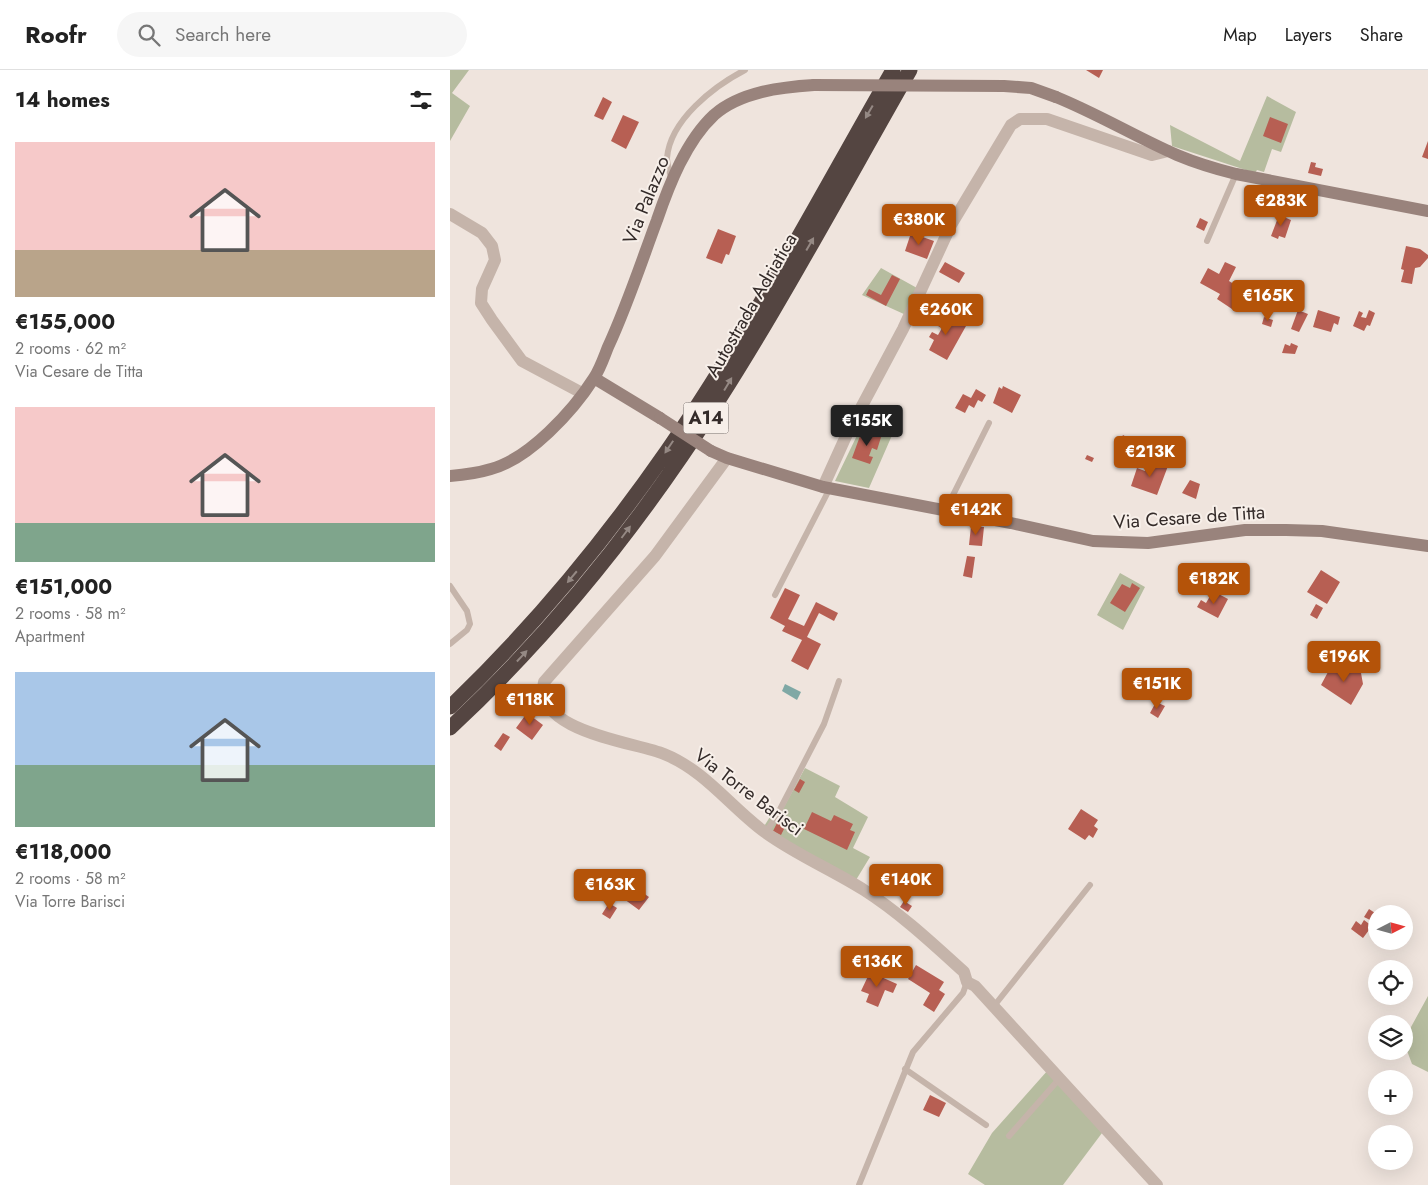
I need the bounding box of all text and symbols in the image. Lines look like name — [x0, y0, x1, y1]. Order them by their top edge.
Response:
search box — [117, 12, 467, 57]
text: Roofr — [25, 17, 87, 52]
icon: search — [135, 21, 163, 49]
text: Search here — [175, 21, 271, 48]
text: Map — [1223, 22, 1257, 48]
text: Layers — [1285, 22, 1332, 48]
text: Share — [1360, 22, 1403, 48]
text: 14 homes — [15, 85, 110, 115]
icon: filters — [407, 86, 435, 114]
one-way arrow — [865, 105, 873, 120]
street label: Via Palazzo — [616, 152, 676, 248]
icon: home — [180, 175, 270, 265]
pin: €283K — [1246, 184, 1316, 227]
text: €283K — [1255, 189, 1307, 212]
pin: €380K — [884, 204, 954, 246]
text: €380K — [893, 208, 945, 231]
street label: Autostrada Adriatica — [699, 228, 803, 382]
one-way arrow — [806, 236, 814, 251]
pin: €165K — [1233, 280, 1303, 322]
text: €165K — [1243, 284, 1293, 307]
pin: €260K — [911, 294, 981, 336]
text: €260K — [919, 298, 973, 321]
text: €155,000 — [15, 307, 115, 337]
text: 2 rooms · 62 m² — [15, 337, 126, 360]
text: Via Cesare de Titta — [15, 360, 143, 383]
one-way arrow — [723, 377, 732, 390]
road number: A14 — [684, 402, 728, 433]
pin: €155K — [832, 404, 902, 447]
text: €155K — [842, 409, 892, 432]
pin: €213K — [1115, 436, 1185, 478]
icon: home — [180, 440, 270, 530]
one-way arrow — [665, 440, 674, 454]
text: €213K — [1125, 440, 1175, 463]
pin: €142K — [941, 494, 1011, 536]
text: €142K — [950, 498, 1002, 521]
street label: Via Cesare de Titta — [1112, 498, 1266, 536]
one-way arrow — [621, 526, 632, 539]
pin: €182K — [1179, 562, 1249, 605]
text: €182K — [1189, 567, 1239, 590]
one-way arrow — [566, 570, 577, 583]
text: €151,000 — [15, 572, 112, 602]
text: 2 rooms · 58 m² — [15, 602, 126, 625]
text: Apartment — [15, 625, 85, 648]
pin: €196K — [1309, 640, 1379, 683]
text: €196K — [1318, 645, 1370, 668]
one-way arrow — [516, 651, 528, 663]
pin: €151K — [1122, 668, 1192, 710]
text: €151K — [1133, 672, 1181, 695]
pin: €118K — [495, 684, 565, 726]
text: €118K — [506, 688, 554, 711]
icon: home — [180, 705, 270, 795]
street label: Via Torre Barisci — [689, 742, 809, 842]
text: €118,000 — [15, 837, 112, 867]
pin: €140K — [871, 864, 941, 906]
text: 2 rooms · 58 m² — [15, 867, 126, 890]
pin: €163K — [575, 868, 645, 911]
text: €140K — [880, 868, 932, 891]
text: €163K — [585, 873, 635, 896]
text: Via Torre Barisci — [15, 890, 125, 913]
north arrow — [1368, 905, 1412, 950]
map controls — [1368, 905, 1413, 1170]
pin: €136K — [842, 946, 912, 988]
text: €136K — [852, 950, 902, 973]
button: locate — [1368, 960, 1413, 1005]
button: layers — [1368, 1015, 1413, 1060]
button: + — [1368, 1070, 1413, 1115]
button: − — [1368, 1125, 1413, 1170]

